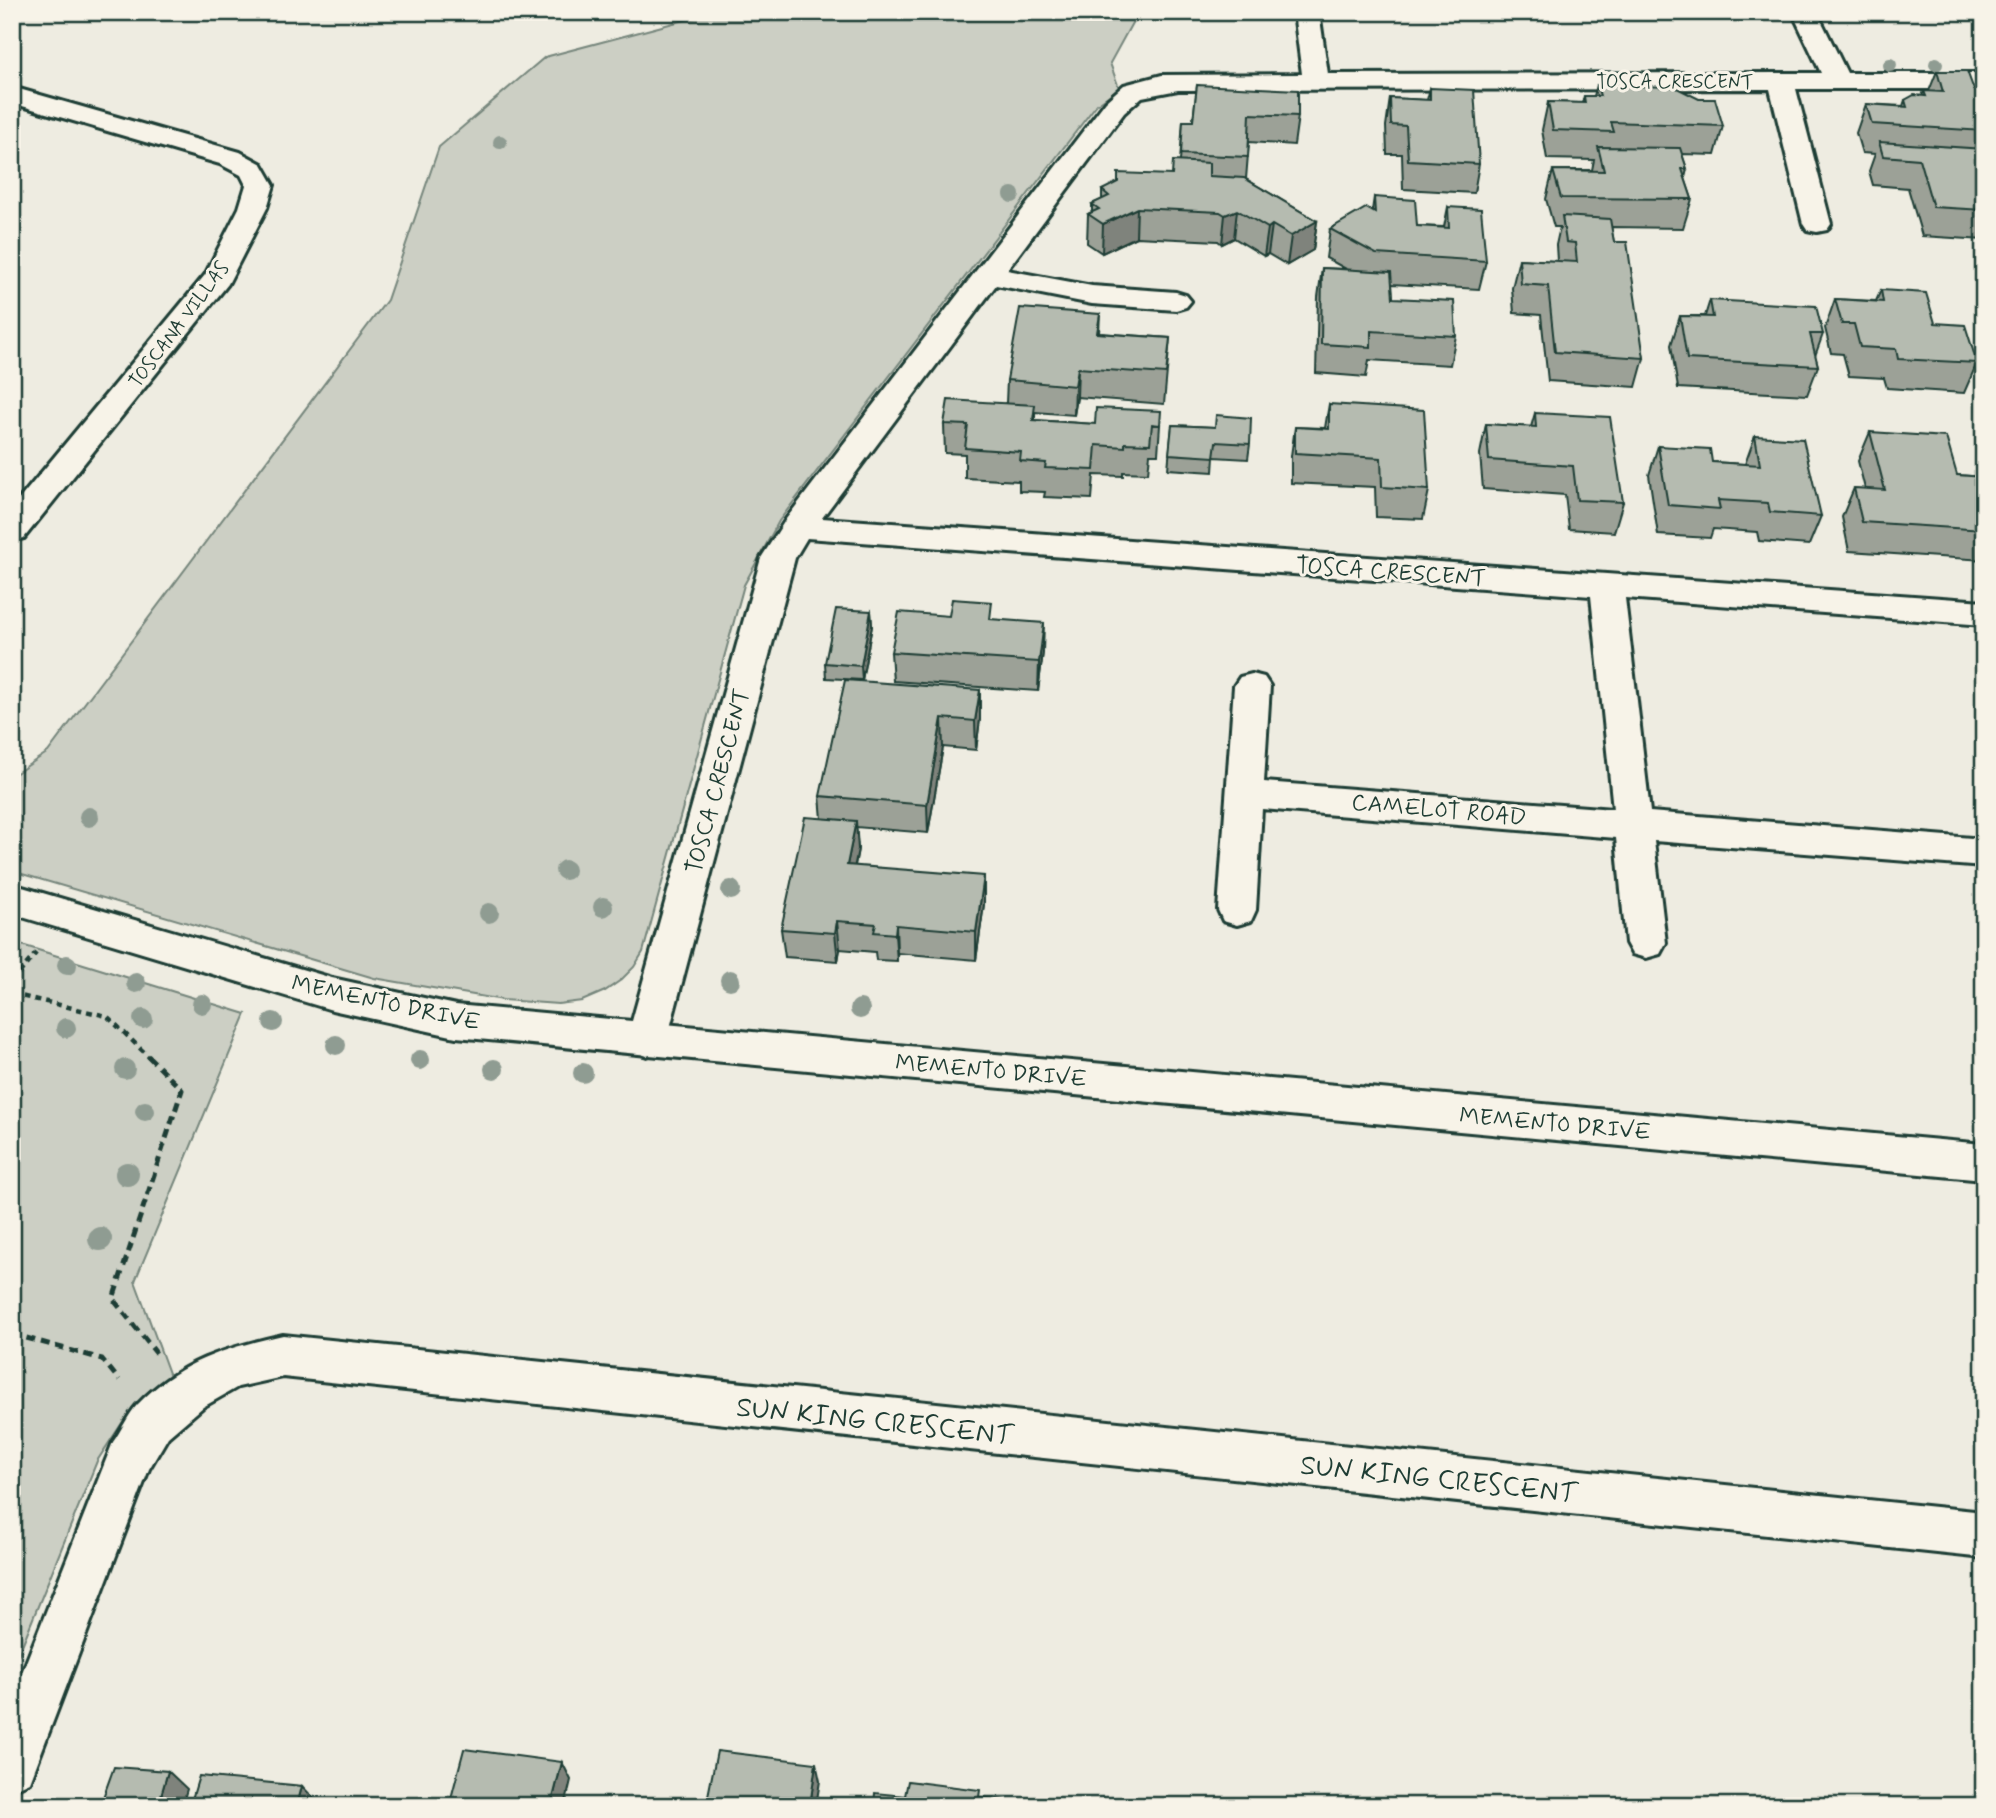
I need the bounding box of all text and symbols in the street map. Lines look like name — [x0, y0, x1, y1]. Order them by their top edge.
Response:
street label: TOSCA CRESCENT — [1596, 70, 1754, 95]
street label: TOSCANA VILLAS — [123, 256, 235, 393]
street label: TOSCA CRESCENT — [1295, 551, 1487, 595]
street label: TOSCA CRESCENT — [680, 686, 758, 877]
street label: CAMELOT ROAD — [1350, 788, 1527, 834]
street label: MEMENTO DRIVE — [289, 969, 483, 1039]
street label: MEMENTO DRIVE — [894, 1049, 1088, 1095]
street label: MEMENTO DRIVE — [1458, 1102, 1652, 1148]
street label: SUN KING CRESCENT — [734, 1390, 1016, 1456]
street label: SUN KING CRESCENT — [1298, 1448, 1580, 1514]

